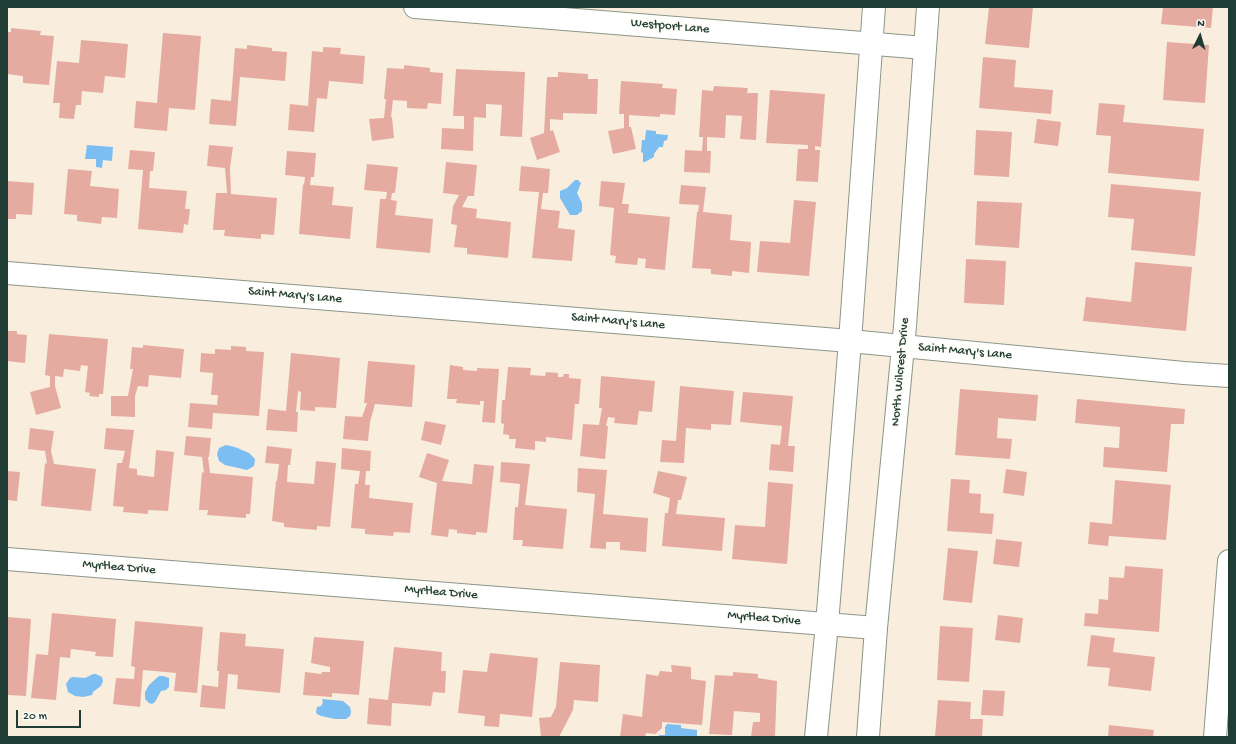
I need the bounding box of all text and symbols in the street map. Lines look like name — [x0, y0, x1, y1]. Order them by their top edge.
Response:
street label: Westport Lane — [630, 16, 710, 38]
north arrow — [1180, 16, 1220, 56]
text: N — [1197, 18, 1205, 30]
street label: Saint Mary's Lane — [248, 284, 342, 308]
street label: Saint Mary's Lane — [571, 310, 665, 334]
street label: North Wilcrest Drive — [888, 317, 914, 427]
street label: Saint Mary's Lane — [918, 340, 1012, 364]
street label: Myrtlea Drive — [82, 557, 156, 579]
street label: Myrtlea Drive — [404, 582, 478, 604]
street label: Myrtlea Drive — [727, 608, 801, 630]
scale bar — [18, 702, 83, 728]
text: 20 m — [23, 710, 47, 724]

